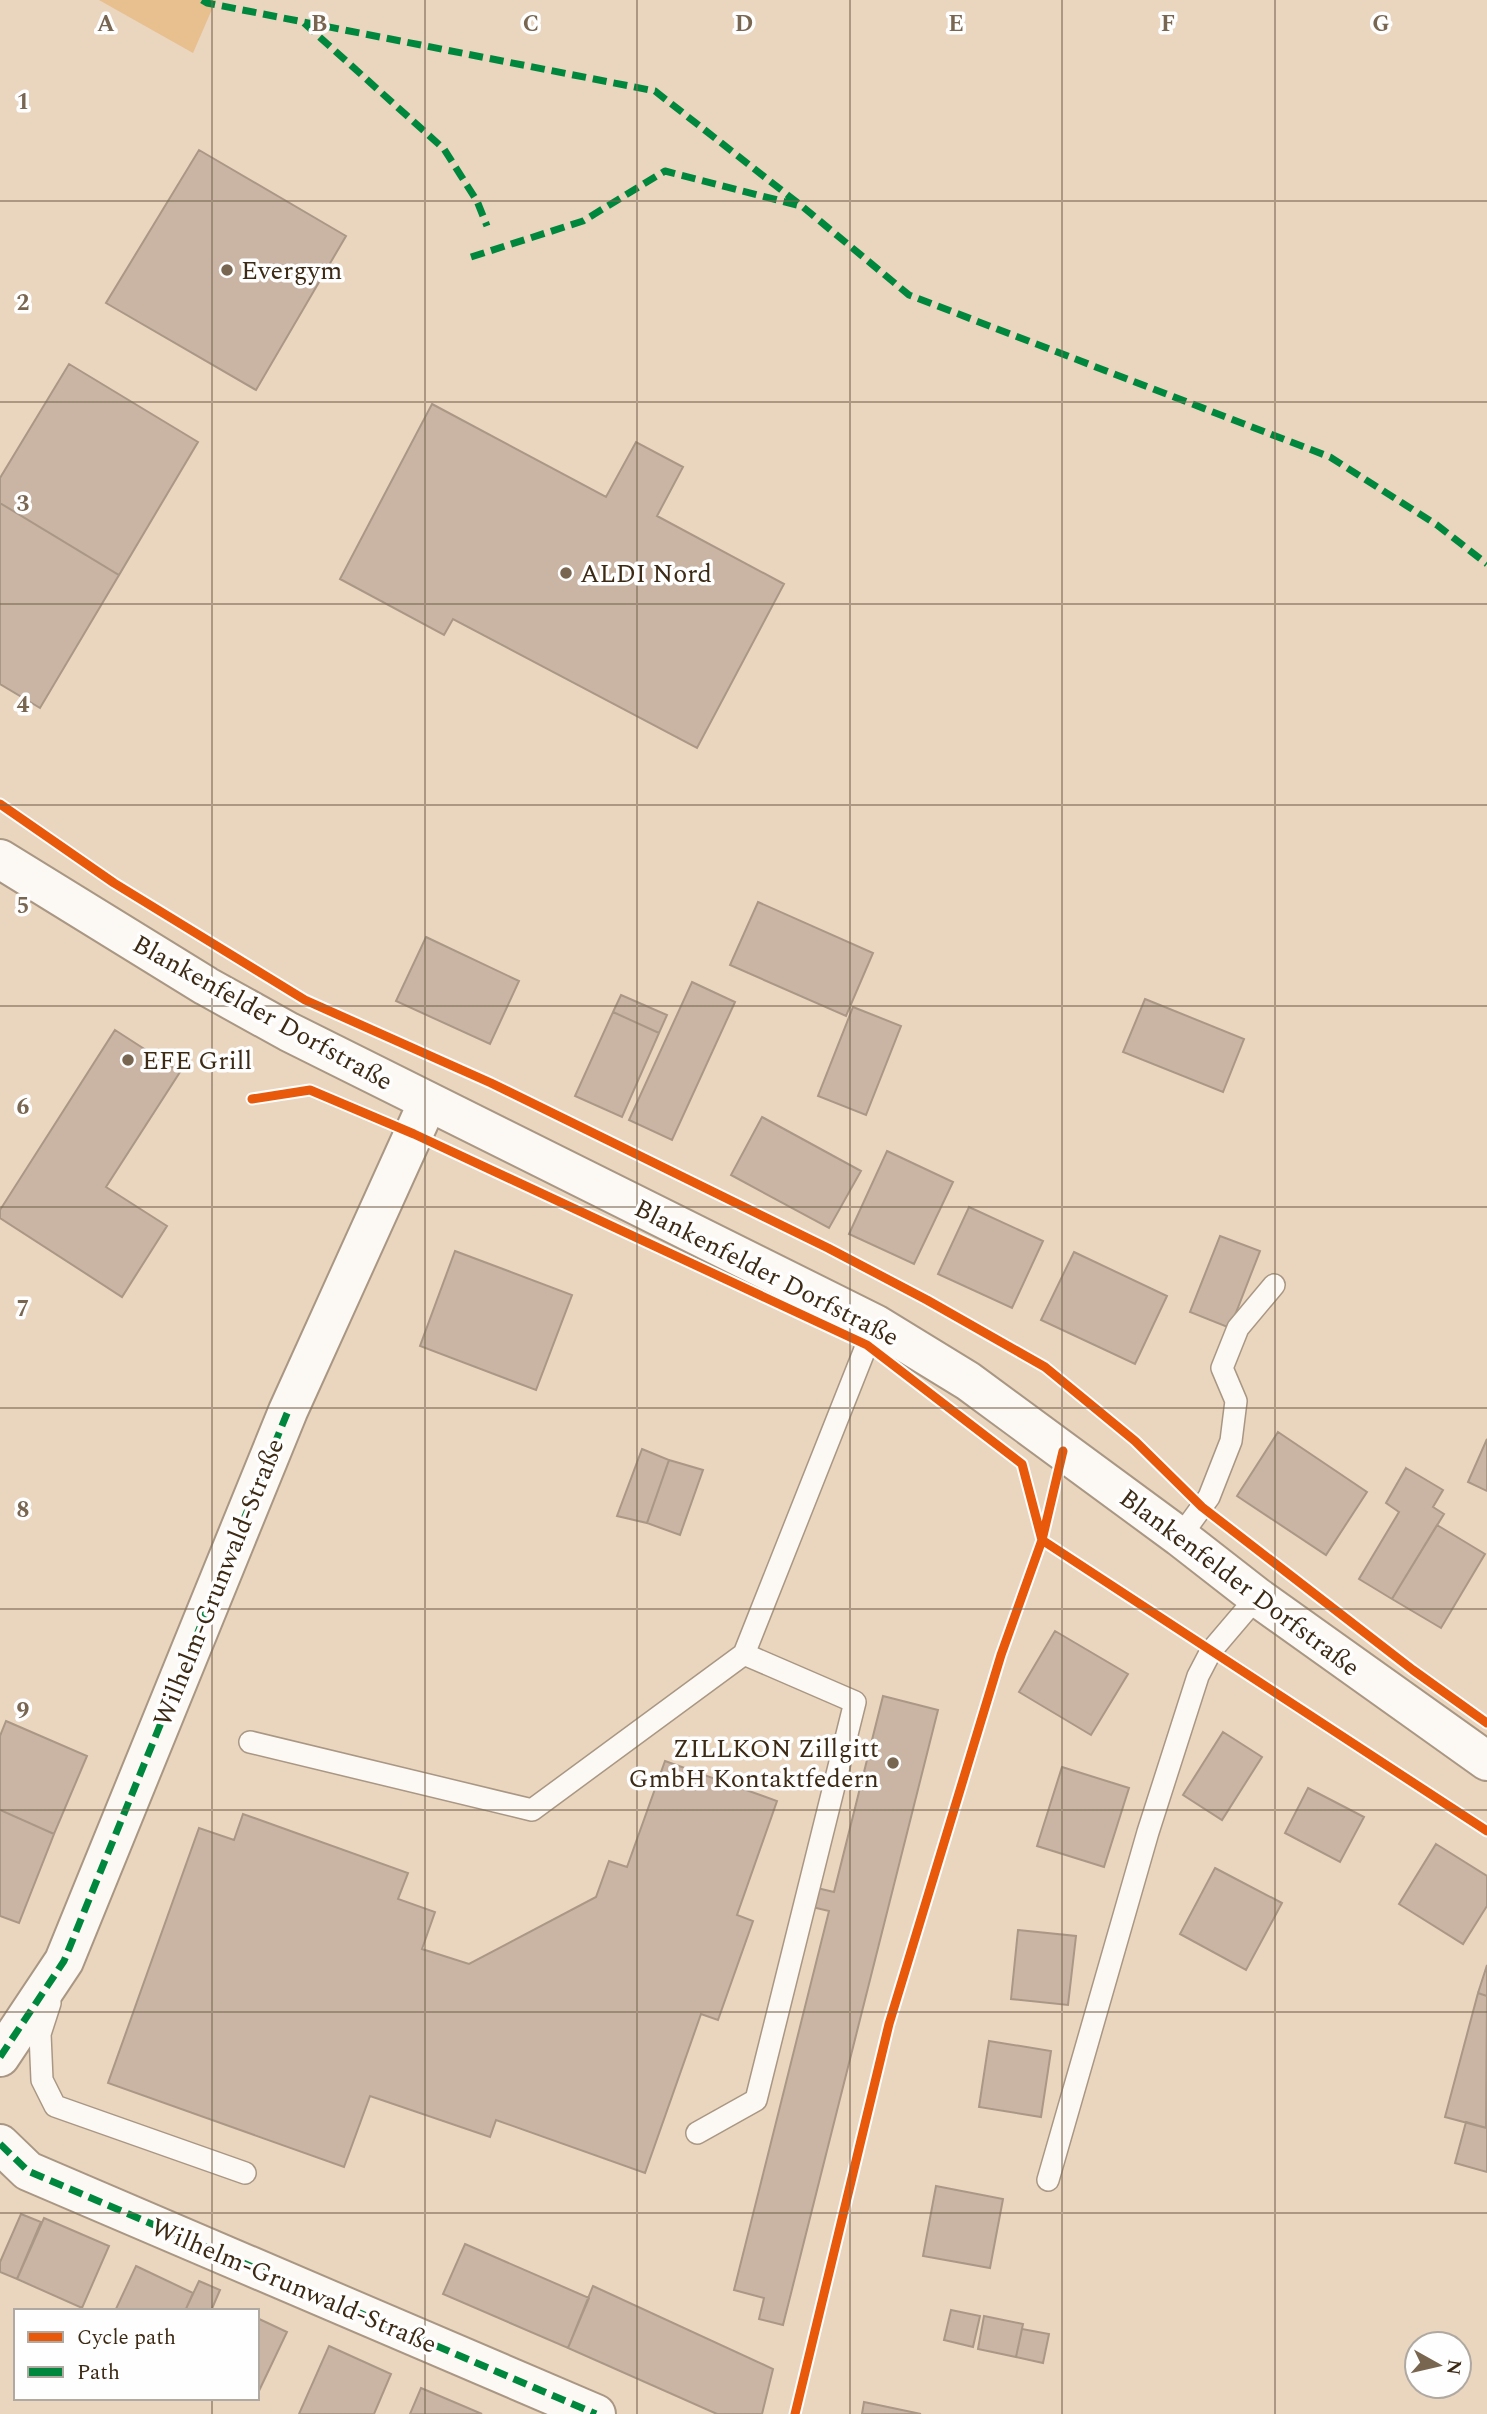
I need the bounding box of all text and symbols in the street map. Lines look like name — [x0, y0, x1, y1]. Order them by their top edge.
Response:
text: A — [97, 7, 115, 42]
text: B — [311, 7, 327, 42]
text: C — [523, 7, 539, 42]
text: D — [735, 7, 753, 42]
text: E — [948, 7, 964, 42]
text: F — [1161, 7, 1175, 42]
text: G — [1372, 7, 1390, 42]
text: 1 — [17, 85, 29, 120]
place label: Evergym — [241, 251, 342, 291]
marker: Evergym — [219, 262, 235, 278]
text: 2 — [17, 286, 30, 321]
text: 3 — [17, 487, 30, 522]
place label: ALDI Nord — [580, 554, 712, 594]
marker: ALDI Nord — [558, 565, 574, 581]
text: 4 — [17, 688, 30, 723]
text: 5 — [17, 889, 29, 924]
street label: Blankenfelder Dorfstraße — [125, 924, 400, 1101]
place label: EFE Grill — [142, 1041, 252, 1081]
marker: EFE Grill — [120, 1052, 136, 1068]
text: 6 — [17, 1090, 30, 1125]
street label: Blankenfelder Dorfstraße — [627, 1189, 906, 1357]
text: 7 — [17, 1292, 29, 1327]
street label: Wilhelm-Grunwald-Straße — [143, 1432, 295, 1732]
street label: Blankenfelder Dorfstraße — [1111, 1479, 1368, 1687]
text: 8 — [17, 1493, 29, 1528]
text: 9 — [17, 1694, 30, 1729]
place label: ZILLKON Zillgitt GmbH Kontaktfedern — [628, 1729, 879, 1799]
marker: ZILLKON Zillgitt GmbH Kontaktfedern — [885, 1755, 901, 1771]
street label: Wilhelm-Grunwald-Straße — [144, 2207, 443, 2364]
legend — [14, 2309, 259, 2400]
text: Cycle path — [77, 2322, 176, 2354]
north arrow — [1403, 2330, 1473, 2400]
text: Path — [77, 2357, 120, 2389]
text: N — [1438, 2357, 1469, 2377]

